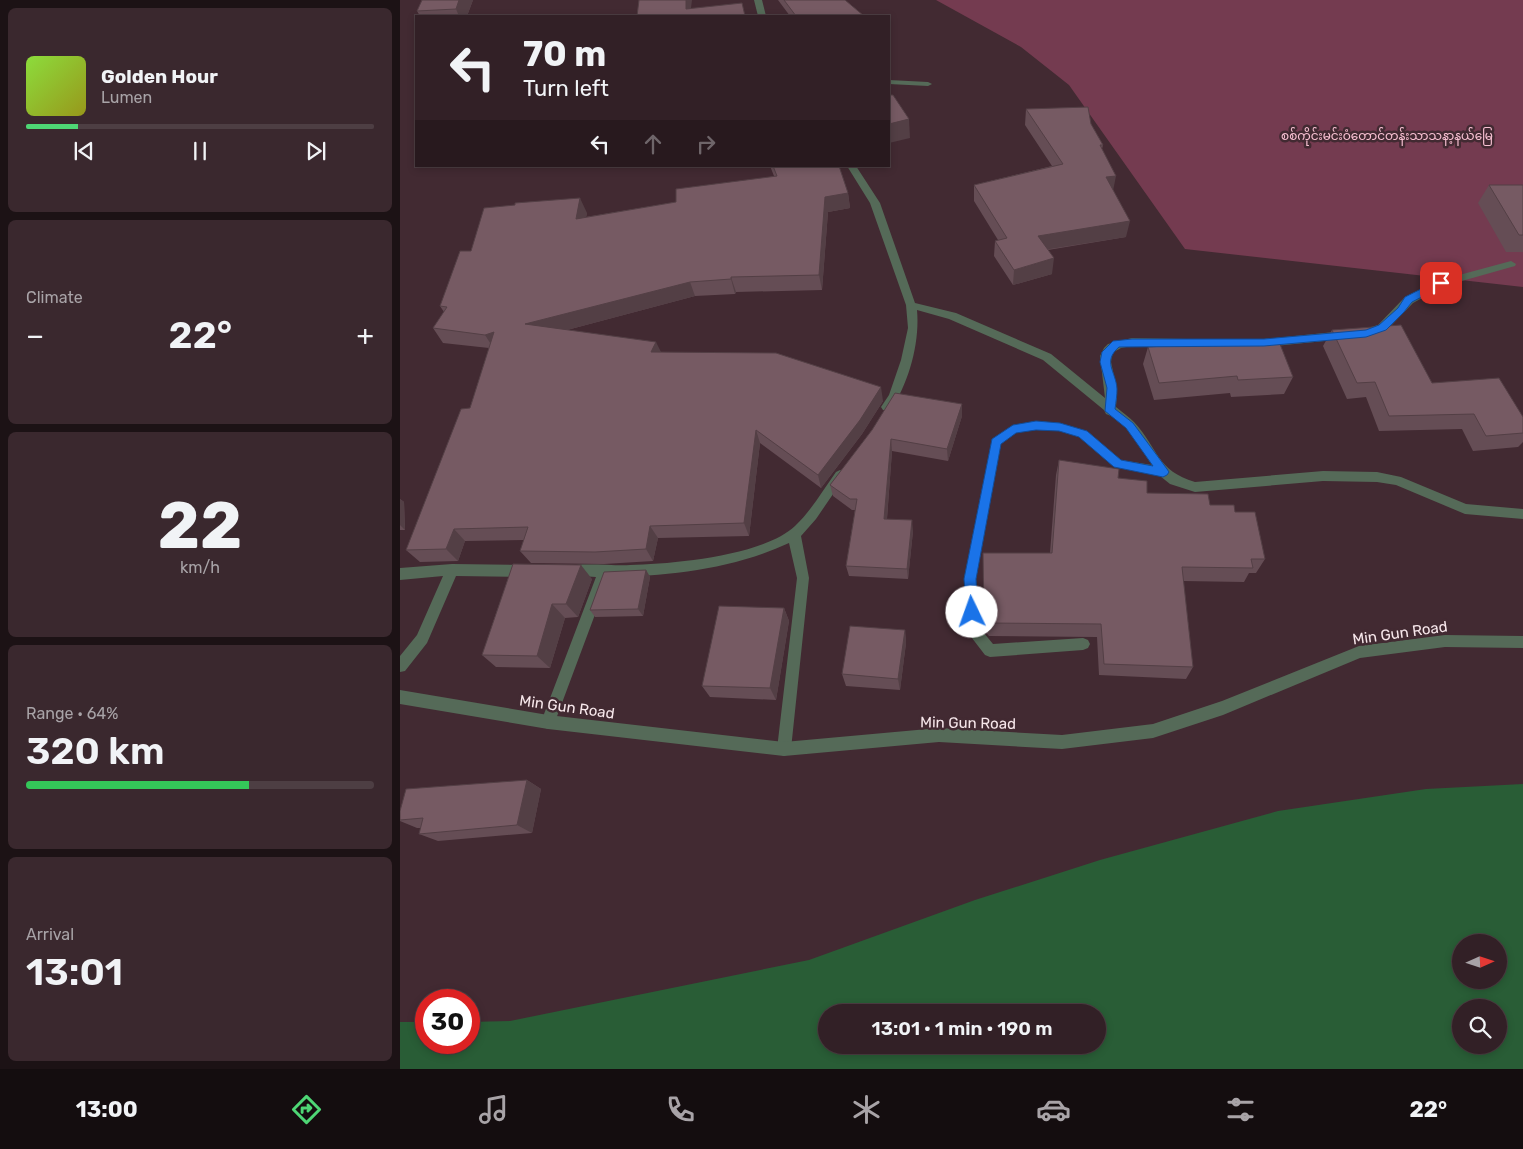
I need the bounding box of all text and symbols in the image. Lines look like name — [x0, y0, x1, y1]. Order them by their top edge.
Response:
text: 70 m — [523, 33, 606, 75]
icon: left — [440, 35, 505, 100]
text: Golden Hour — [101, 65, 218, 88]
text: Turn left — [523, 75, 609, 102]
text: Lumen — [101, 88, 152, 107]
park label: စစ်ကိုင်းမင်းဝံတောင်တန်းသာသနာ့နယ်မြေ — [1281, 127, 1493, 146]
icon: left — [586, 130, 614, 158]
icon: ahead — [639, 130, 667, 158]
icon: right — [692, 130, 720, 158]
icon: previous — [70, 137, 98, 165]
icon: pause — [186, 137, 214, 165]
icon: next — [302, 137, 330, 165]
pin — [1420, 262, 1462, 304]
icon: arrive — [1427, 269, 1455, 297]
text: Climate — [26, 288, 83, 307]
text: 22° — [169, 312, 232, 358]
text: − — [26, 319, 44, 352]
text: + — [357, 319, 374, 352]
text: 22 — [158, 487, 242, 564]
text: km/h — [180, 558, 220, 577]
position arrow — [945, 585, 997, 637]
street label: Min Gun Road — [1351, 617, 1449, 649]
street label: Min Gun Road — [518, 691, 616, 723]
text: Range · 64% — [26, 704, 118, 723]
street label: Min Gun Road — [920, 713, 1016, 733]
text: 320 km — [26, 728, 164, 774]
text: Arrival — [26, 925, 74, 944]
north arrow — [1452, 934, 1508, 989]
map controls — [1452, 934, 1507, 1054]
text: 13:01 — [26, 949, 123, 995]
speed limit sign: 30 — [415, 989, 480, 1054]
button: search — [1452, 999, 1507, 1054]
text: 13:01 · 1 min · 190 m — [872, 1017, 1052, 1040]
icon: directions — [289, 1092, 324, 1127]
icon: music — [476, 1092, 511, 1127]
icon: phone — [663, 1092, 698, 1127]
icon: climate — [849, 1092, 884, 1127]
icon: car — [1036, 1092, 1071, 1127]
icon: filters — [1223, 1092, 1258, 1127]
text: 13:00 — [76, 1096, 138, 1123]
text: 22° — [1409, 1096, 1447, 1123]

